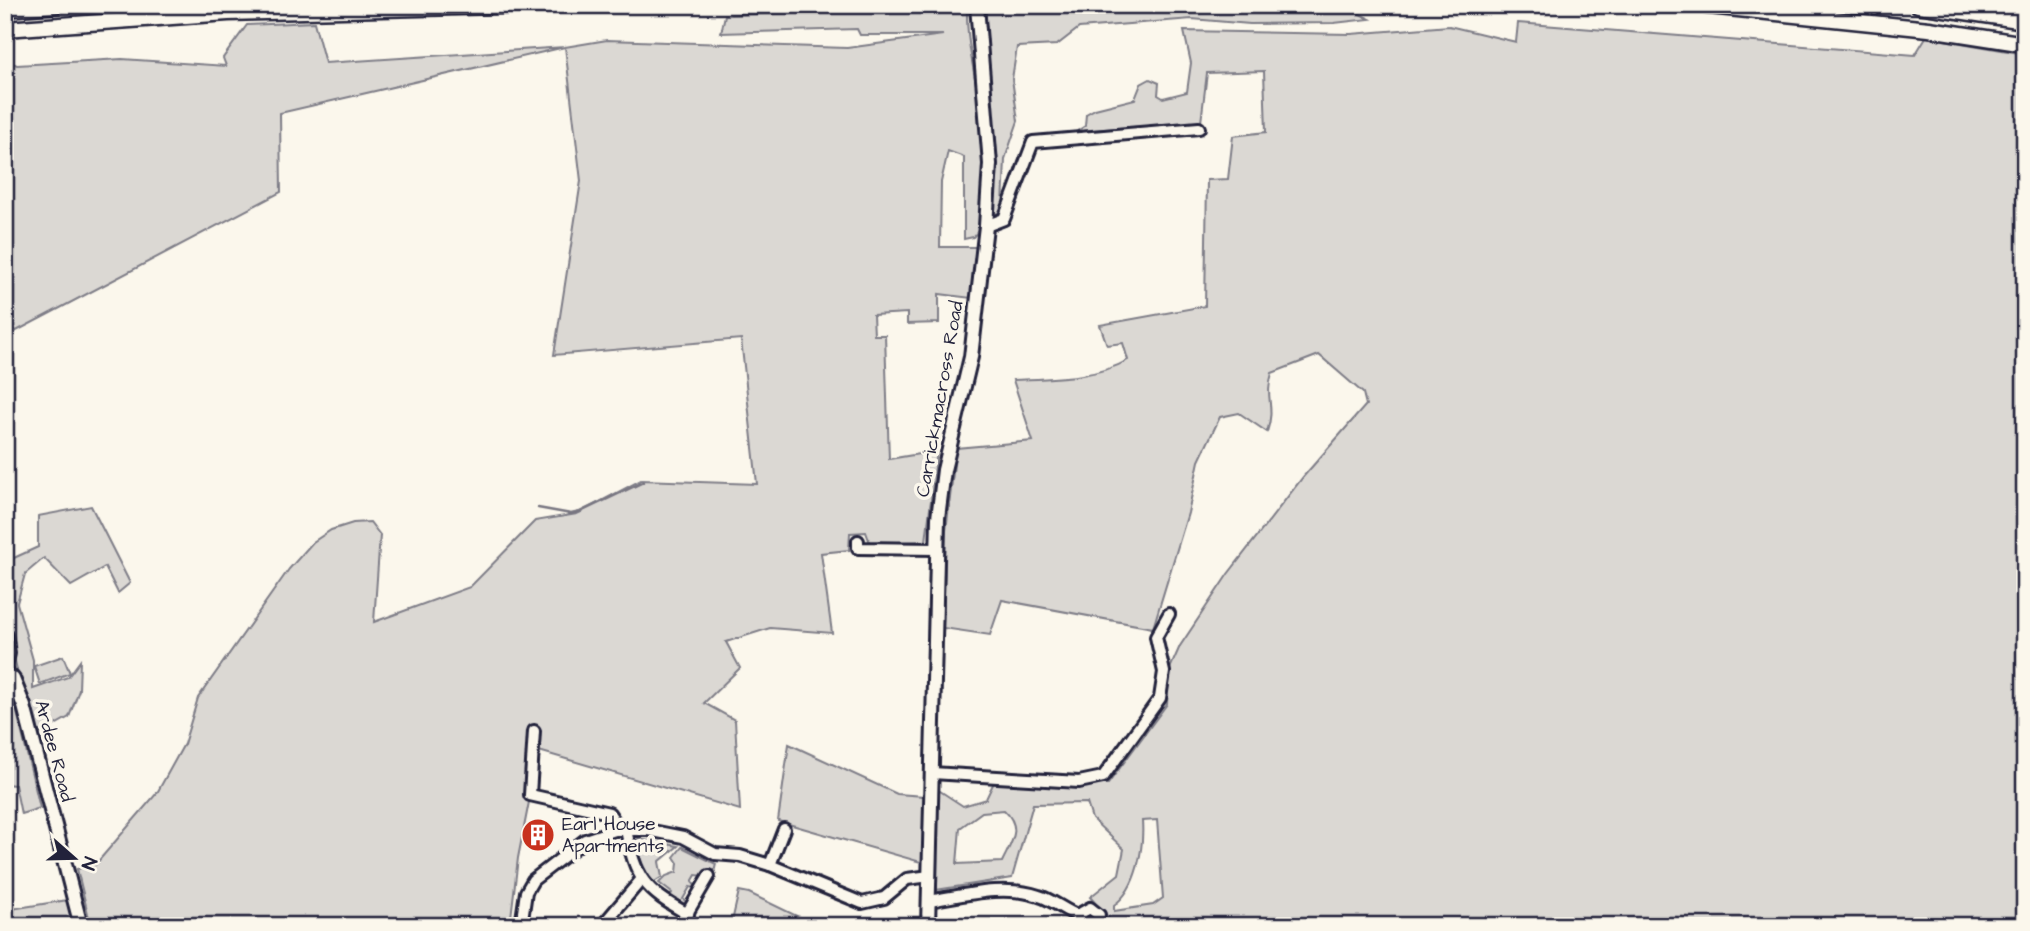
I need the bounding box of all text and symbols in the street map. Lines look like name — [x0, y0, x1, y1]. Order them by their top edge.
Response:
street label: Carrickmacross Road — [909, 299, 971, 499]
street label: Ardee Road — [27, 697, 81, 805]
place label: Earl House Apartments — [562, 811, 664, 860]
building icon: Earl House Apartments — [519, 816, 557, 854]
north arrow — [38, 822, 108, 892]
text: N — [74, 853, 103, 874]

